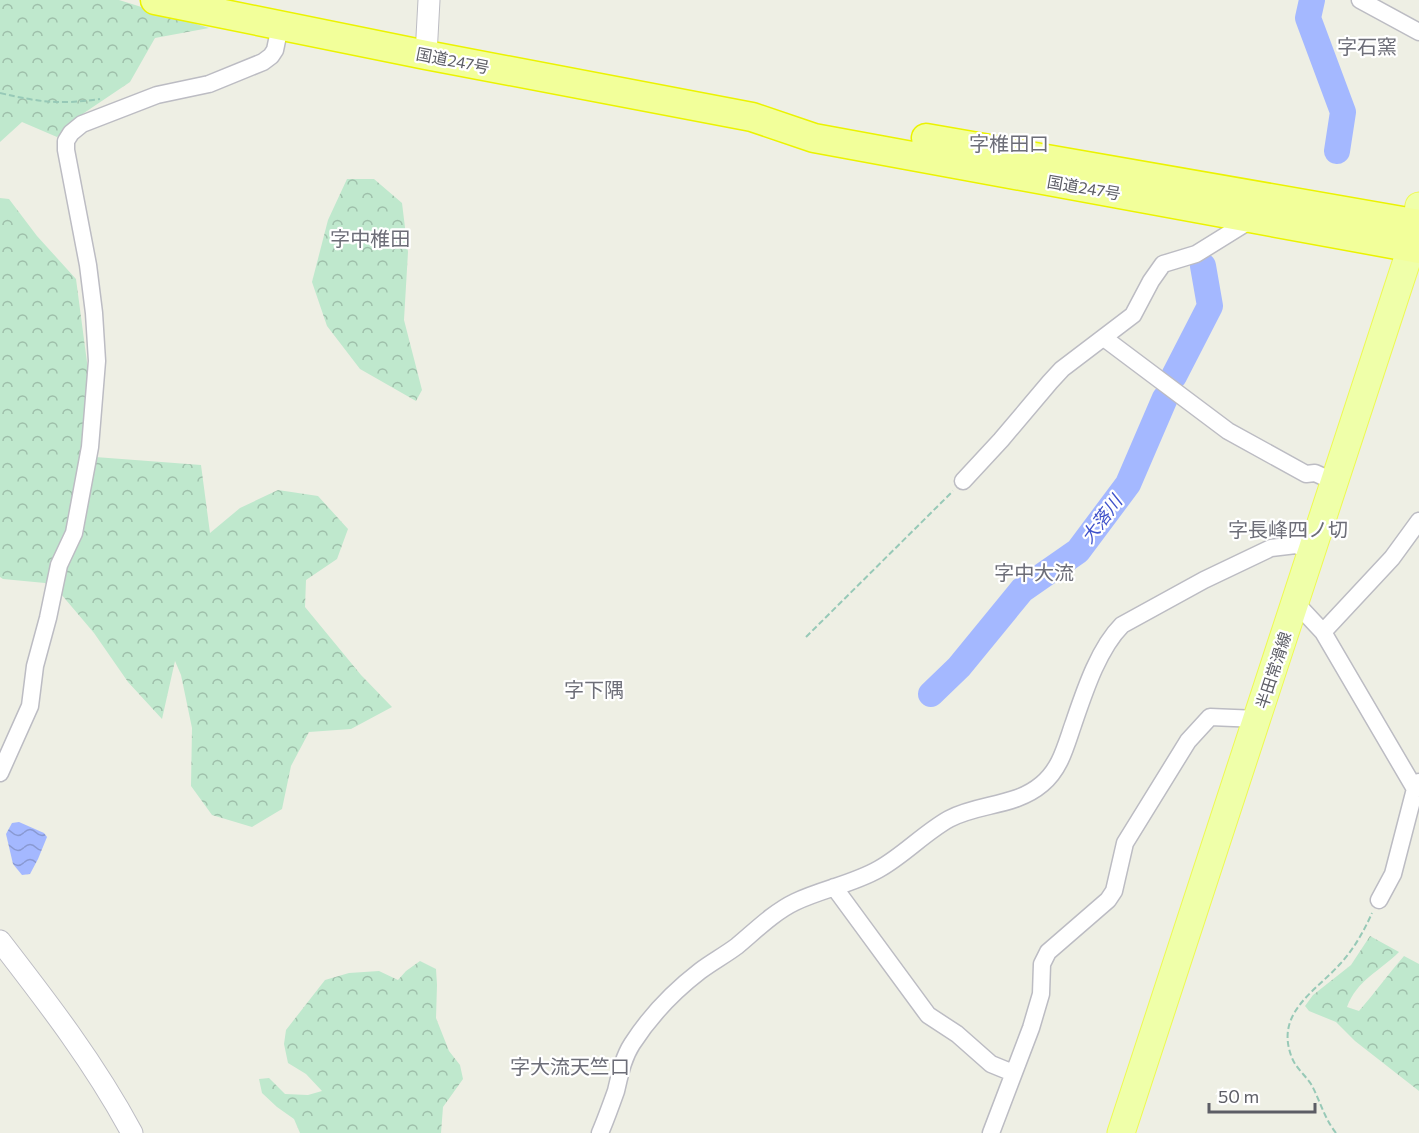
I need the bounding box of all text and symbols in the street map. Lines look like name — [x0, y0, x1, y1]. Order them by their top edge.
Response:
district label: 字石窯 — [1337, 34, 1397, 58]
street label: 国道247号 — [415, 44, 491, 76]
district label: 字椎田口 — [969, 131, 1049, 155]
street label: 国道247号 — [1046, 171, 1122, 203]
district label: 字中椎田 — [330, 226, 410, 250]
water label: 大落川 — [1076, 489, 1127, 547]
district label: 字長峰四ノ切 — [1228, 517, 1348, 541]
district label: 字中大流 — [994, 560, 1074, 584]
street label: 半田常滑線 — [1252, 629, 1294, 711]
district label: 字下隅 — [564, 677, 624, 701]
district label: 字大流天竺口 — [510, 1054, 630, 1078]
scale bar — [1209, 1076, 1316, 1114]
text: 50 m — [1218, 1085, 1259, 1107]

